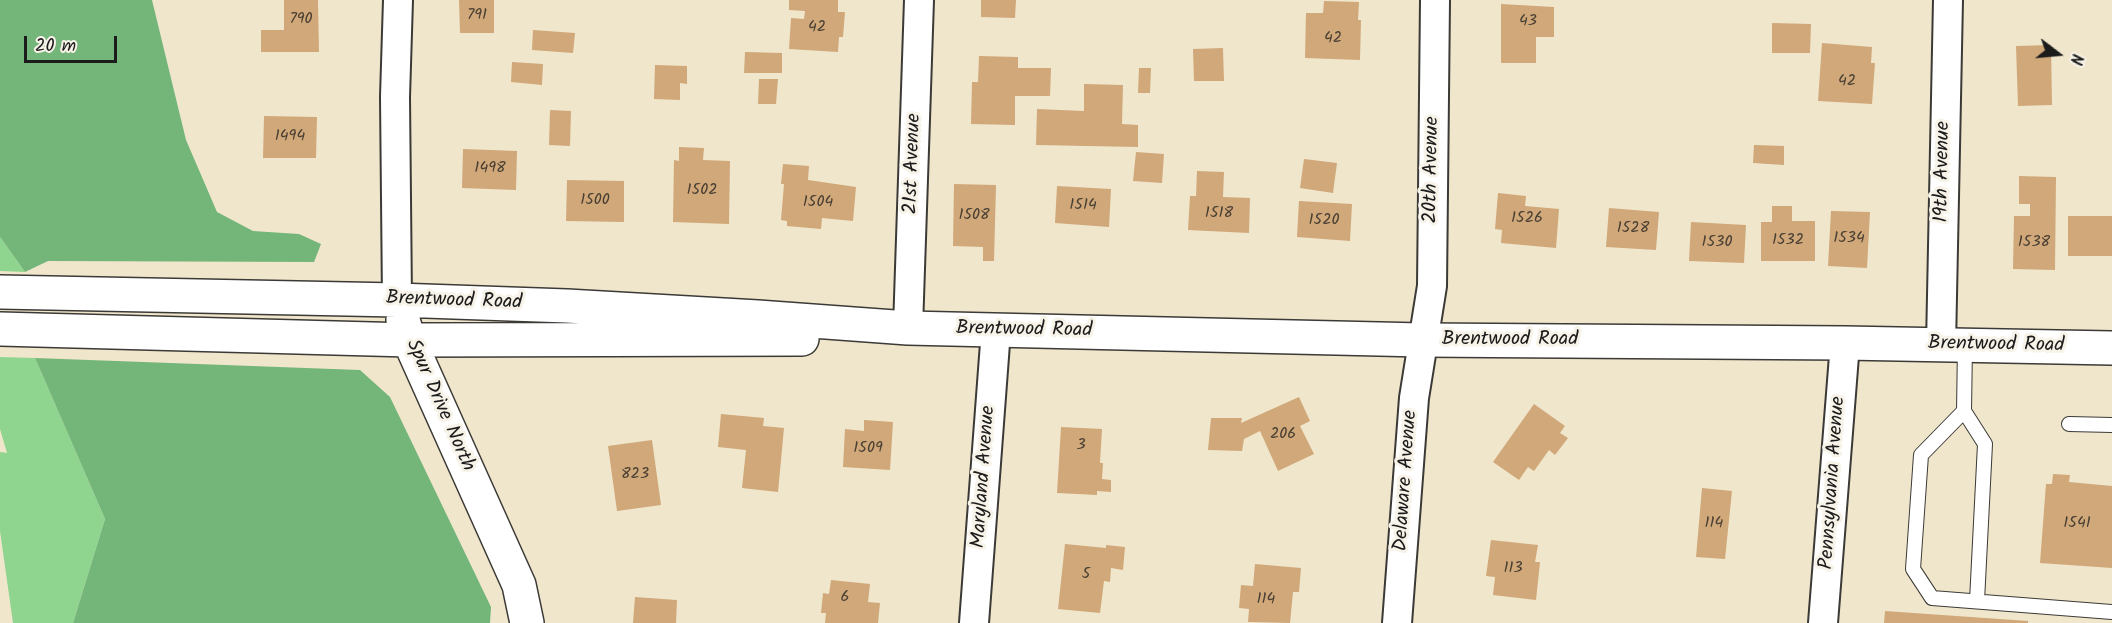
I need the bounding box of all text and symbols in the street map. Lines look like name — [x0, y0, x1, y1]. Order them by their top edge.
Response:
house number: 791 — [467, 6, 487, 26]
house number: 790 — [289, 10, 313, 30]
house number: 43 — [1519, 12, 1537, 32]
house number: 42 — [808, 18, 826, 38]
scale bar — [27, 24, 120, 62]
north arrow — [2028, 24, 2088, 84]
house number: 42 — [1324, 29, 1342, 49]
text: 20 m — [35, 32, 76, 61]
text: N — [2062, 51, 2089, 67]
house number: 42 — [1838, 72, 1856, 92]
street label: 21st Avenue — [900, 113, 928, 215]
street label: 20th Avenue — [1420, 116, 1446, 224]
street label: 19th Avenue — [1931, 121, 1957, 223]
house number: 1494 — [275, 127, 305, 147]
house number: 1498 — [474, 159, 506, 179]
house number: 1502 — [687, 181, 717, 201]
house number: 1500 — [580, 191, 610, 211]
house number: 1504 — [803, 193, 833, 213]
house number: 1514 — [1069, 196, 1097, 216]
house number: 1518 — [1205, 204, 1233, 224]
house number: 1508 — [958, 206, 990, 226]
house number: 1526 — [1511, 209, 1543, 229]
house number: 1520 — [1309, 211, 1339, 231]
house number: 1528 — [1617, 219, 1649, 239]
house number: 1534 — [1833, 229, 1865, 249]
house number: 1532 — [1772, 231, 1804, 251]
house number: 1530 — [1702, 233, 1732, 253]
house number: 1538 — [2018, 233, 2050, 253]
street label: Brentwood Road — [385, 288, 523, 316]
street label: Brentwood Road — [956, 318, 1092, 344]
street label: Brentwood Road — [1442, 329, 1578, 353]
street label: Brentwood Road — [1928, 333, 2064, 359]
street label: Spur Drive North — [399, 336, 479, 476]
street label: Pennsylvania Avenue — [1816, 396, 1852, 570]
street label: Maryland Avenue — [968, 405, 1002, 549]
street label: Delaware Avenue — [1390, 410, 1424, 552]
house number: 206 — [1270, 425, 1296, 445]
house number: 3 — [1076, 436, 1086, 456]
house number: 1509 — [853, 439, 883, 459]
house number: 823 — [621, 465, 649, 485]
house number: 114 — [1705, 514, 1723, 534]
house number: 1541 — [2063, 514, 2091, 534]
house number: 113 — [1503, 559, 1523, 579]
house number: 5 — [1082, 565, 1090, 585]
house number: 6 — [841, 588, 849, 608]
house number: 114 — [1257, 590, 1275, 610]

